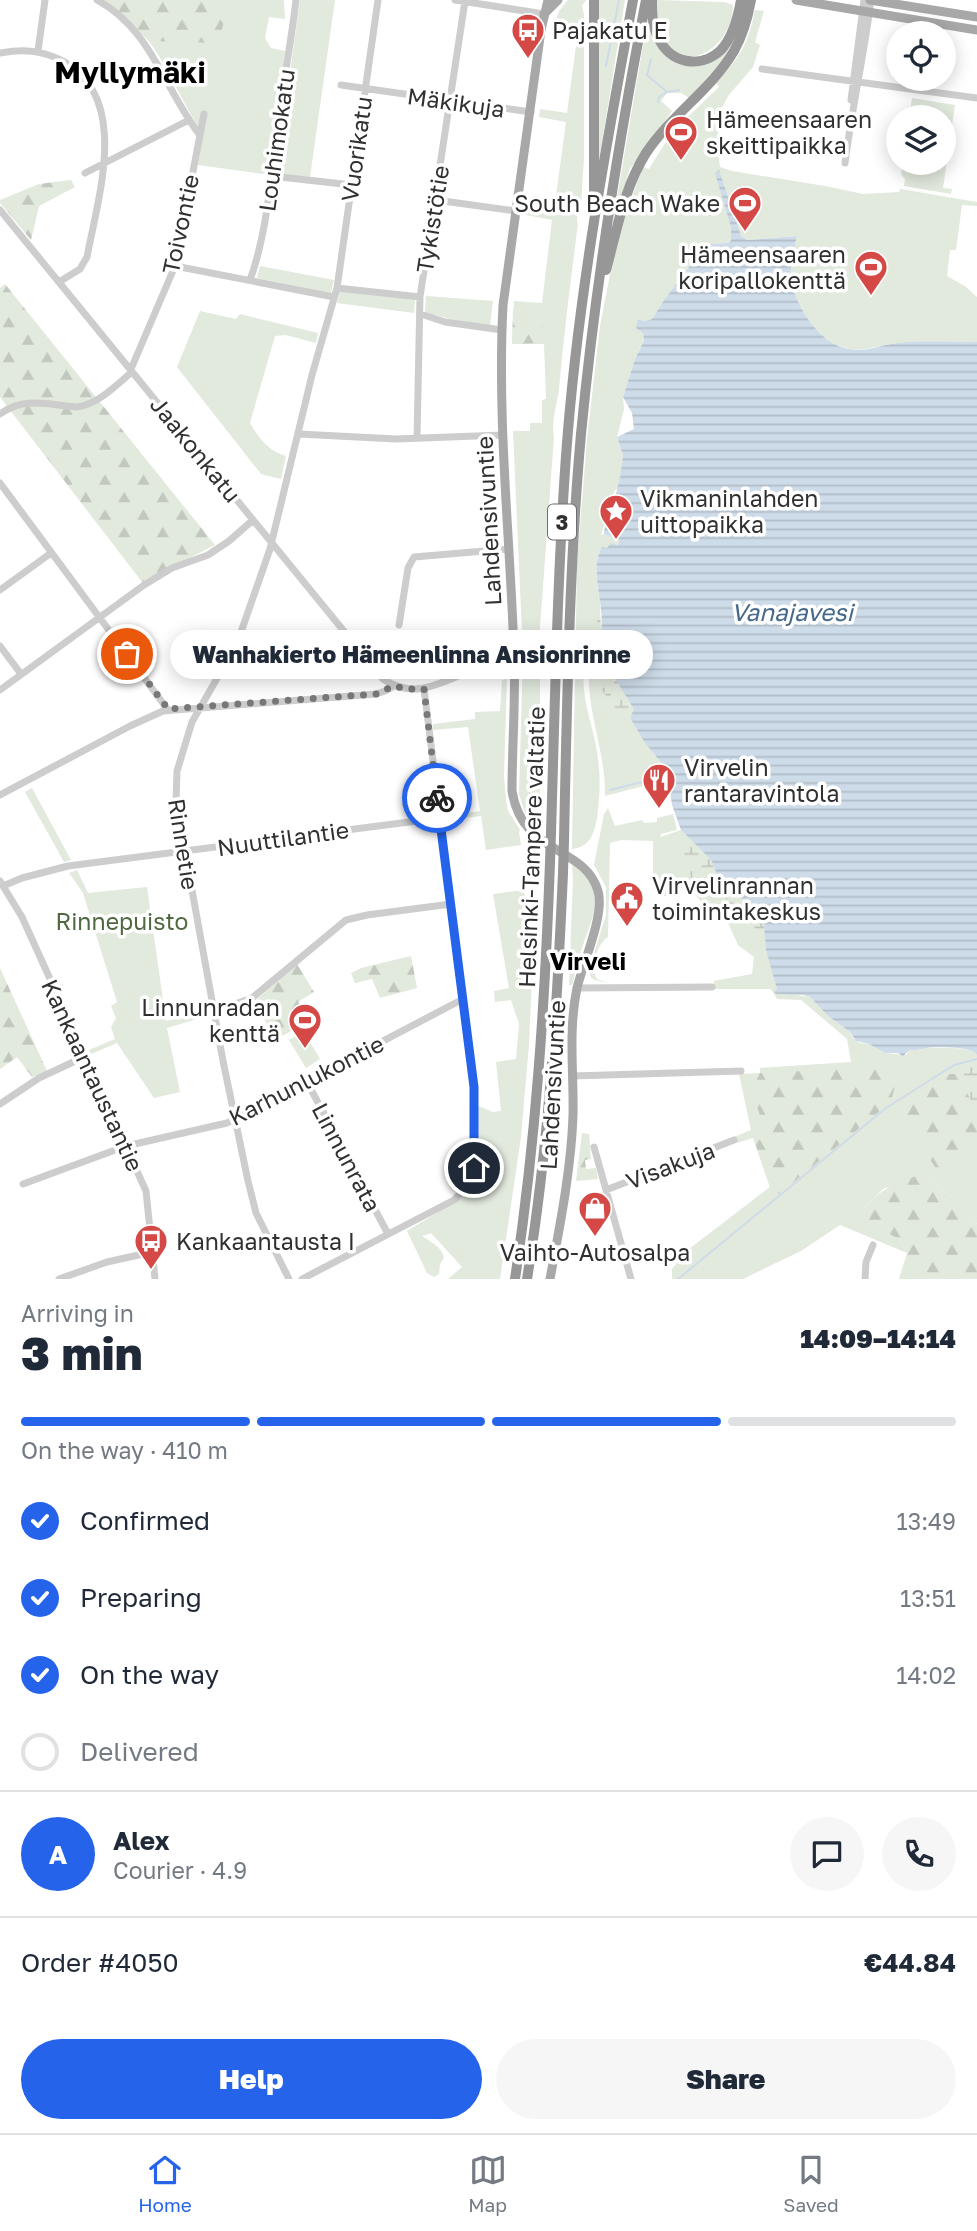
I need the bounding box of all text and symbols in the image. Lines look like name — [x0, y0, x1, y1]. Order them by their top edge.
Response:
bus stop icon: Pajakatu E — [509, 11, 547, 60]
place label: Pajakatu E — [552, 16, 667, 44]
map controls — [886, 21, 956, 175]
button: locate — [886, 21, 956, 91]
district label: Myllymäki — [54, 54, 206, 90]
street label: Louhimokatu — [252, 67, 300, 213]
street label: Mäkikuja — [406, 81, 506, 123]
street label: Vuorikatu — [335, 95, 377, 203]
place label: Hämeensaaren skeittipaikka — [706, 105, 872, 159]
button: layers — [886, 105, 956, 175]
sports icon: Hämeensaaren skeittipaikka — [662, 113, 700, 162]
street label: Tykistötie — [410, 163, 454, 275]
street label: Toivontie — [156, 172, 204, 276]
sports icon: South Beach Wake — [726, 184, 764, 233]
place label: South Beach Wake — [514, 189, 720, 217]
place label: Hämeensaaren koripallokenttä — [678, 240, 846, 294]
sports icon: Hämeensaaren koripallokenttä — [852, 248, 890, 297]
street label: Jaakonkatu — [145, 390, 247, 508]
street label: Lahdensivuntie — [470, 435, 506, 607]
place label: Vikmaninlahden uittopaikka — [640, 484, 819, 538]
place icon: Vikmaninlahden uittopaikka — [597, 492, 635, 541]
road number: 3 — [548, 504, 576, 540]
water label: Vanajavesi — [731, 597, 856, 627]
pin — [97, 624, 157, 684]
callout: Wanhakierto Hämeenlinna Ansionrinne — [169, 630, 652, 678]
icon: bag — [108, 635, 146, 673]
text: Wanhakierto Hämeenlinna Ansionrinne — [192, 640, 631, 668]
street label: Helsinki-Tampere valtatie — [512, 706, 550, 988]
place label: Virvelin rantaravintola — [684, 753, 839, 807]
restaurant icon: Virvelin rantaravintola — [640, 761, 678, 810]
courier — [402, 763, 472, 833]
icon: bike — [418, 779, 456, 817]
street label: Rinnetie — [163, 796, 205, 892]
street label: Nuuttilantie — [215, 815, 351, 861]
place label: Virvelinrannan toimintakeskus — [652, 871, 821, 925]
public building icon: Virvelinrannan toimintakeskus — [608, 879, 646, 928]
park label: Rinnepuisto — [56, 907, 188, 935]
district label: Virveli — [550, 946, 626, 975]
street label: Kankaantaustantie — [36, 975, 150, 1175]
place label: Linnunradan kenttä — [141, 993, 280, 1047]
street label: Lahdensivuntie — [534, 999, 570, 1171]
sports icon: Linnunradan kenttä — [286, 1001, 324, 1050]
street label: Karhunlukontie — [224, 1029, 388, 1131]
street label: Linnunrata — [307, 1098, 387, 1216]
street label: Visakuja — [622, 1135, 718, 1195]
pin — [444, 1138, 504, 1198]
icon: home — [455, 1149, 493, 1187]
shop icon: Vaihto-Autosalpa — [576, 1189, 614, 1238]
bus stop icon: Kankaantausta I — [132, 1222, 170, 1271]
place label: Kankaantausta I — [176, 1227, 355, 1255]
place label: Vaihto-Autosalpa — [500, 1238, 690, 1266]
text: Arriving in — [21, 1299, 134, 1327]
text: 14:09–14:14 — [800, 1323, 956, 1354]
text: 3 min — [21, 1325, 143, 1380]
text: On the way · 410 m — [21, 1436, 228, 1464]
icon: check — [21, 1502, 59, 1540]
text: Confirmed — [80, 1505, 210, 1536]
text: 13:49 — [897, 1507, 956, 1535]
icon: check — [21, 1579, 59, 1617]
text: Preparing — [80, 1582, 202, 1613]
text: 13:51 — [900, 1584, 956, 1612]
icon: check — [21, 1656, 59, 1694]
text: On the way — [80, 1659, 219, 1690]
text: 14:02 — [896, 1661, 956, 1689]
text: Delivered — [80, 1736, 199, 1767]
button: chat — [790, 1817, 864, 1891]
button: phone — [882, 1817, 956, 1891]
text: Alex — [113, 1825, 170, 1856]
text: A — [49, 1839, 67, 1870]
text: Courier · 4.9 — [113, 1856, 247, 1884]
text: Order #4050 — [21, 1947, 179, 1978]
text: €44.84 — [864, 1947, 956, 1978]
button: Help — [21, 2039, 482, 2119]
button: Share — [496, 2039, 956, 2119]
tab: Home — [138, 2151, 192, 2216]
tab: Map — [468, 2151, 507, 2216]
tab: Saved — [783, 2151, 839, 2216]

